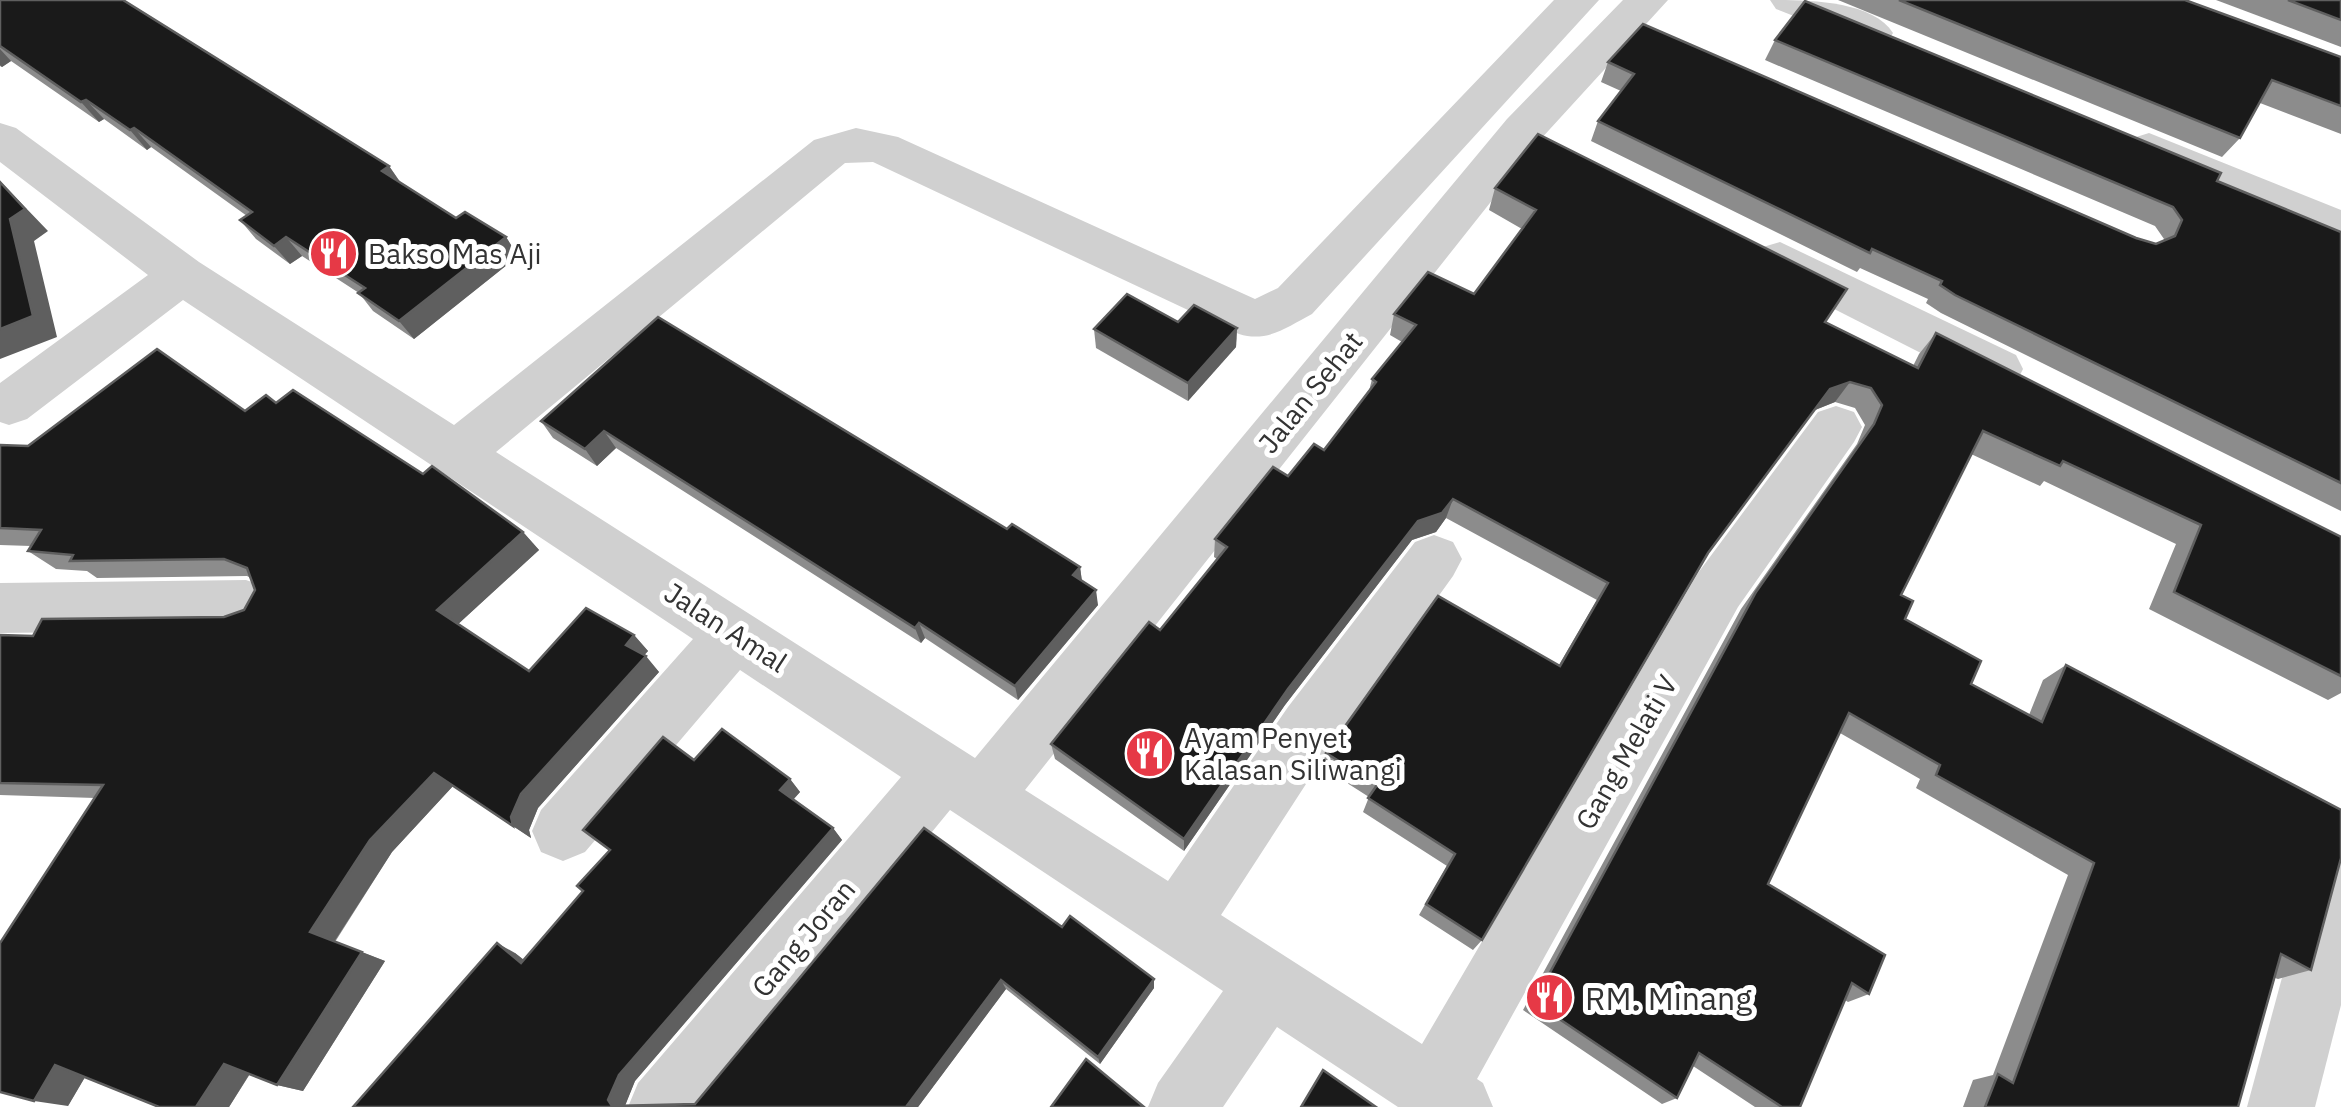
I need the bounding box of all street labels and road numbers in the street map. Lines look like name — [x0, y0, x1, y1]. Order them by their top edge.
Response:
street label: Jalan Sehat — [1249, 323, 1371, 461]
street label: Jalan Amal — [658, 574, 794, 680]
street label: Gang Melati V — [1567, 668, 1685, 836]
street label: Gang Joran — [743, 871, 863, 1005]

